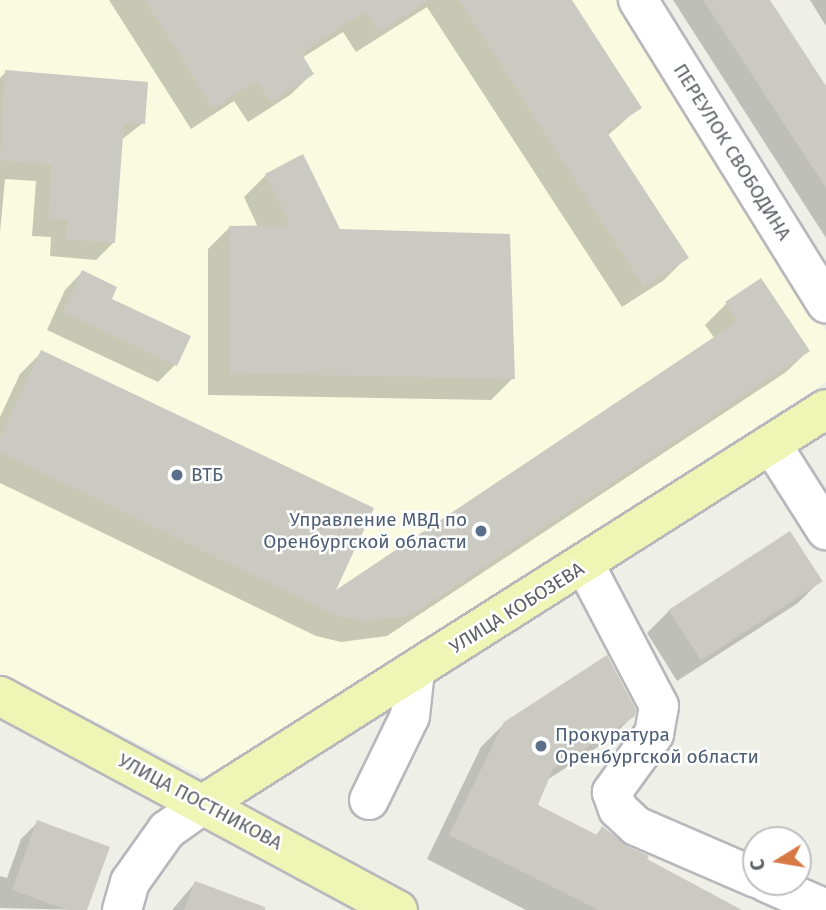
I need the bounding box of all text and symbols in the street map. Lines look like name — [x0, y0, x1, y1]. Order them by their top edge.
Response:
street label: ПЕРЕУЛОК СВОБОДИНА — [668, 60, 796, 244]
place label: ВТБ — [191, 464, 223, 486]
marker: ВТБ — [169, 467, 185, 483]
place label: Управление МВД по Оренбургской области — [263, 509, 467, 553]
marker: Управление МВД по Оренбургской области — [473, 523, 489, 539]
street label: УЛИЦА КОБОЗЕВА — [446, 557, 588, 659]
place label: Прокуратура Оренбургской области — [555, 724, 759, 768]
marker: Прокуратура Оренбургской области — [533, 738, 549, 754]
street label: УЛИЦА ПОСТНИКОВА — [114, 749, 286, 855]
north arrow — [742, 826, 812, 896]
text: С — [746, 857, 770, 872]

